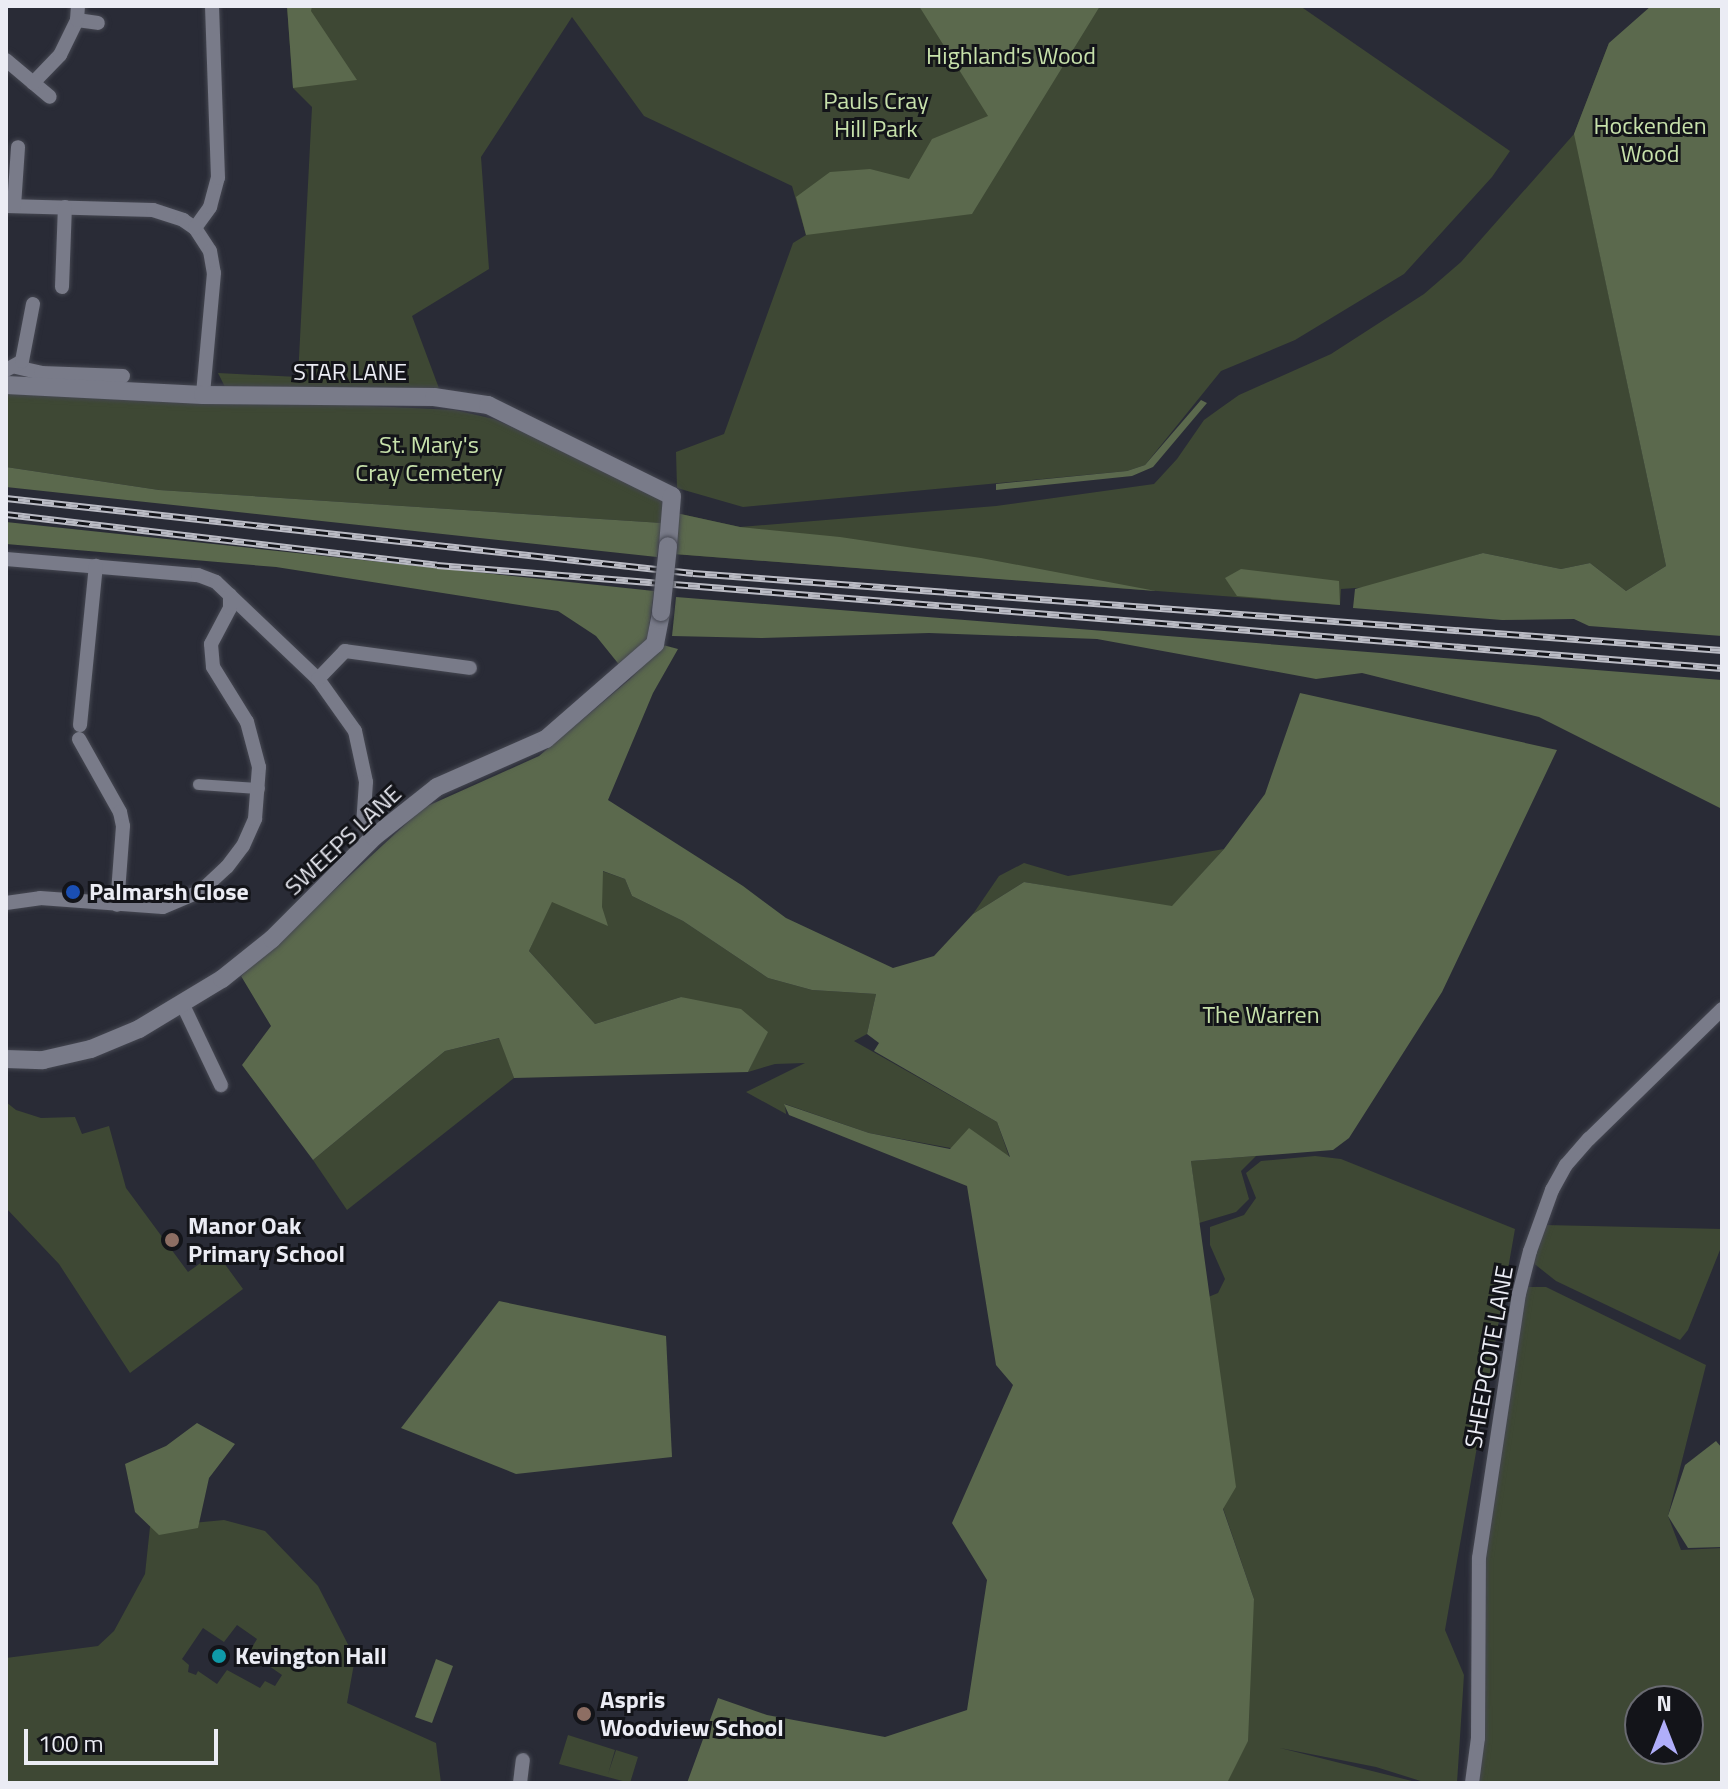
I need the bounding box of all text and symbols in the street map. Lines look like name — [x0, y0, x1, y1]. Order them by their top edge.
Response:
park label: Highland's Wood — [926, 42, 1096, 70]
park label: Pauls Cray Hill Park — [823, 87, 929, 143]
park label: Hockenden Wood — [1593, 112, 1707, 168]
street label: STAR LANE — [293, 358, 407, 386]
park label: St. Mary's Cray Cemetery — [355, 431, 503, 487]
street label: SWEEPS LANE — [279, 779, 407, 901]
place label: Palmarsh Close — [89, 878, 249, 906]
marker: Palmarsh Close — [64, 883, 82, 901]
park label: The Warren — [1202, 1001, 1320, 1029]
place label: Manor Oak Primary School — [188, 1212, 345, 1268]
marker: Manor Oak Primary School — [163, 1231, 181, 1249]
street label: SHEEPCOTE LANE — [1459, 1264, 1519, 1450]
place label: Kevington Hall — [235, 1642, 387, 1670]
marker: Kevington Hall — [210, 1647, 228, 1665]
north arrow — [1624, 1685, 1704, 1765]
place label: Aspris Woodview School — [600, 1686, 784, 1742]
text: N — [1656, 1686, 1672, 1720]
marker: Aspris Woodview School — [575, 1705, 593, 1723]
scale bar — [28, 1713, 222, 1763]
text: 100 m — [38, 1725, 104, 1761]

